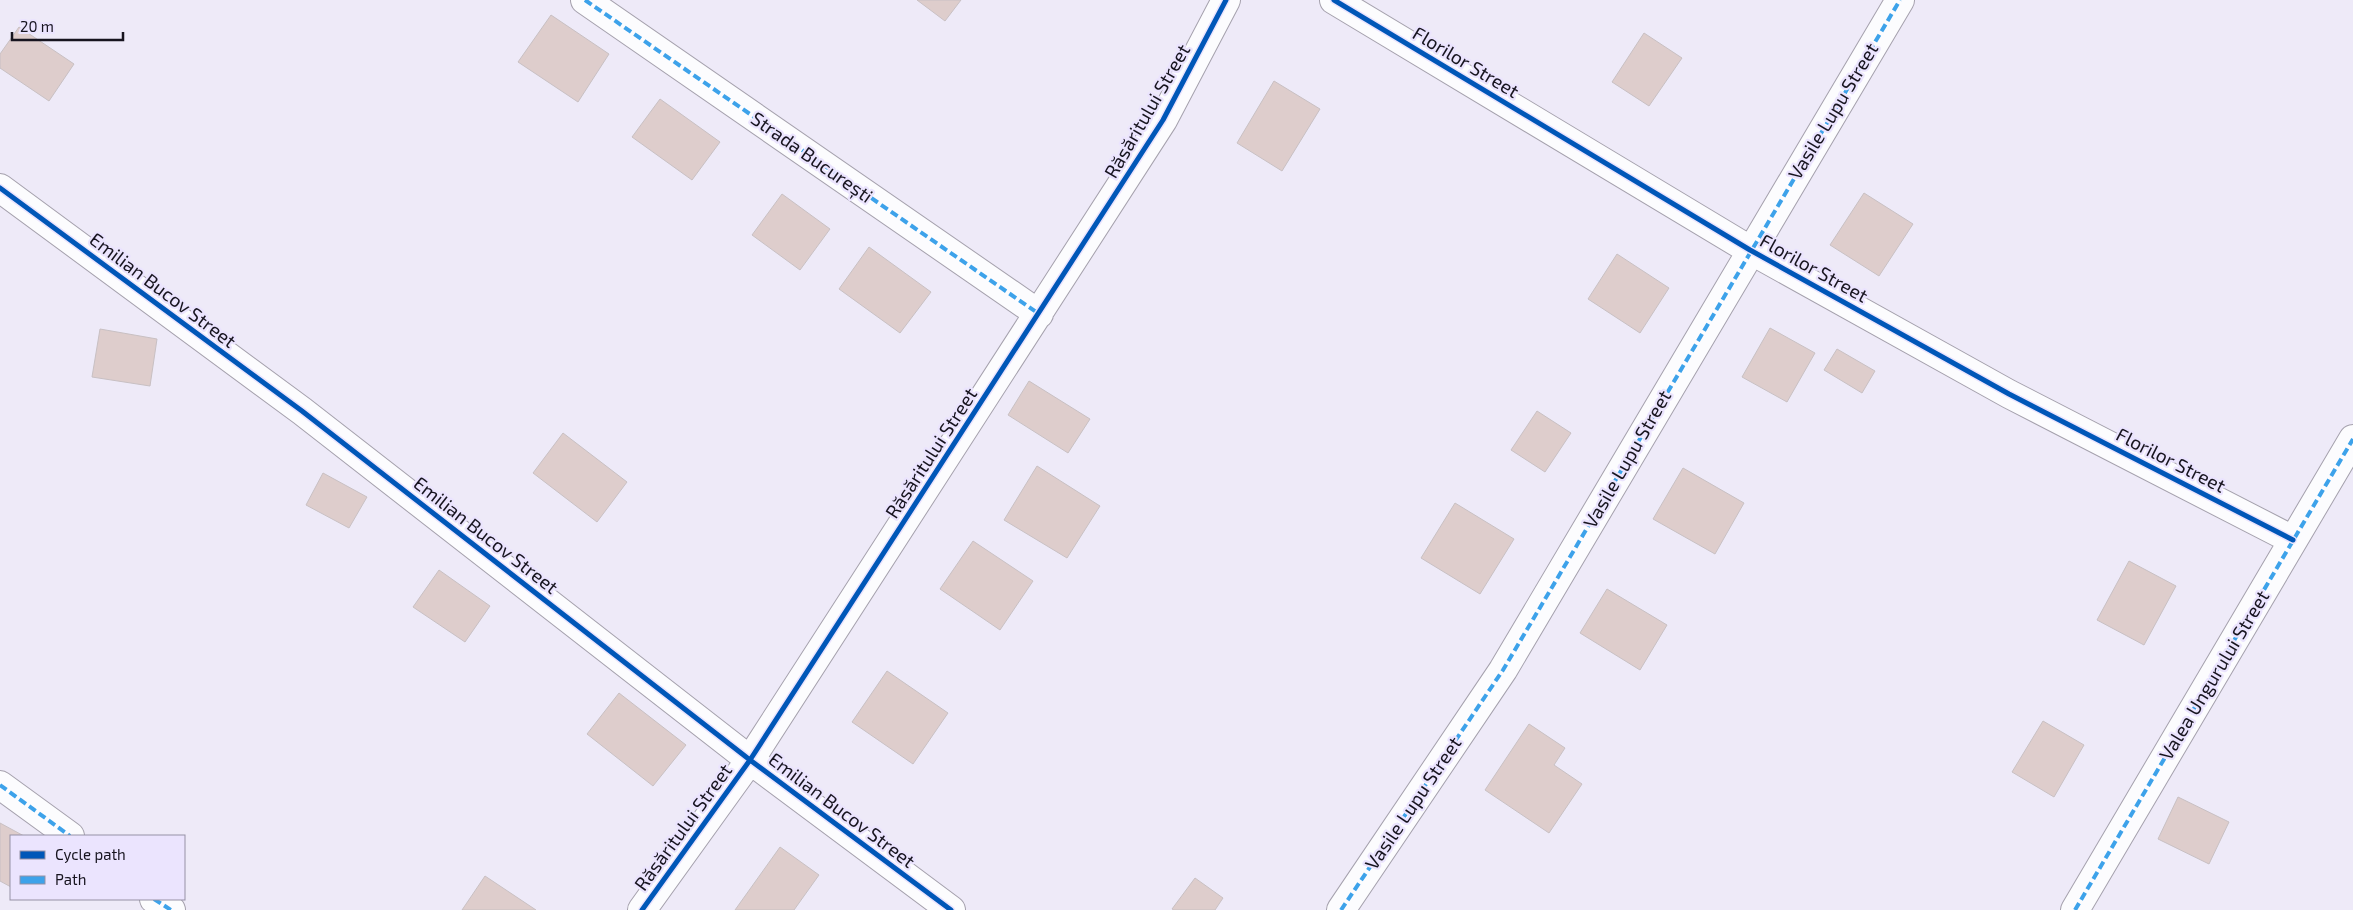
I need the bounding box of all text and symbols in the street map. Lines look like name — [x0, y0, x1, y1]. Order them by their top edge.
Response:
scale bar — [12, 10, 124, 42]
text: 20 m — [20, 17, 54, 35]
street label: Florilor Street — [1409, 21, 1523, 102]
street label: Vasile Lupu Street — [1783, 38, 1882, 183]
street label: Răsăritului Street — [1099, 40, 1194, 182]
street label: Strada București — [746, 106, 878, 209]
street label: Emilian Bucov Street — [86, 227, 241, 352]
street label: Florilor Street — [1756, 228, 1872, 307]
street label: Răsăritului Street — [880, 383, 981, 522]
street label: Vasile Lupu Street — [1578, 386, 1675, 532]
street label: Florilor Street — [2113, 422, 2230, 497]
street label: Emilian Bucov Street — [409, 471, 563, 598]
street label: Valea Ungurului Street — [2154, 586, 2273, 764]
street label: Vasile Lupu Street — [1360, 732, 1466, 874]
street label: Emilian Bucov Street — [765, 747, 920, 872]
street label: Răsăritului Street — [629, 759, 736, 895]
legend — [10, 835, 185, 900]
text: Cycle path — [55, 845, 126, 863]
text: Path — [55, 870, 86, 888]

